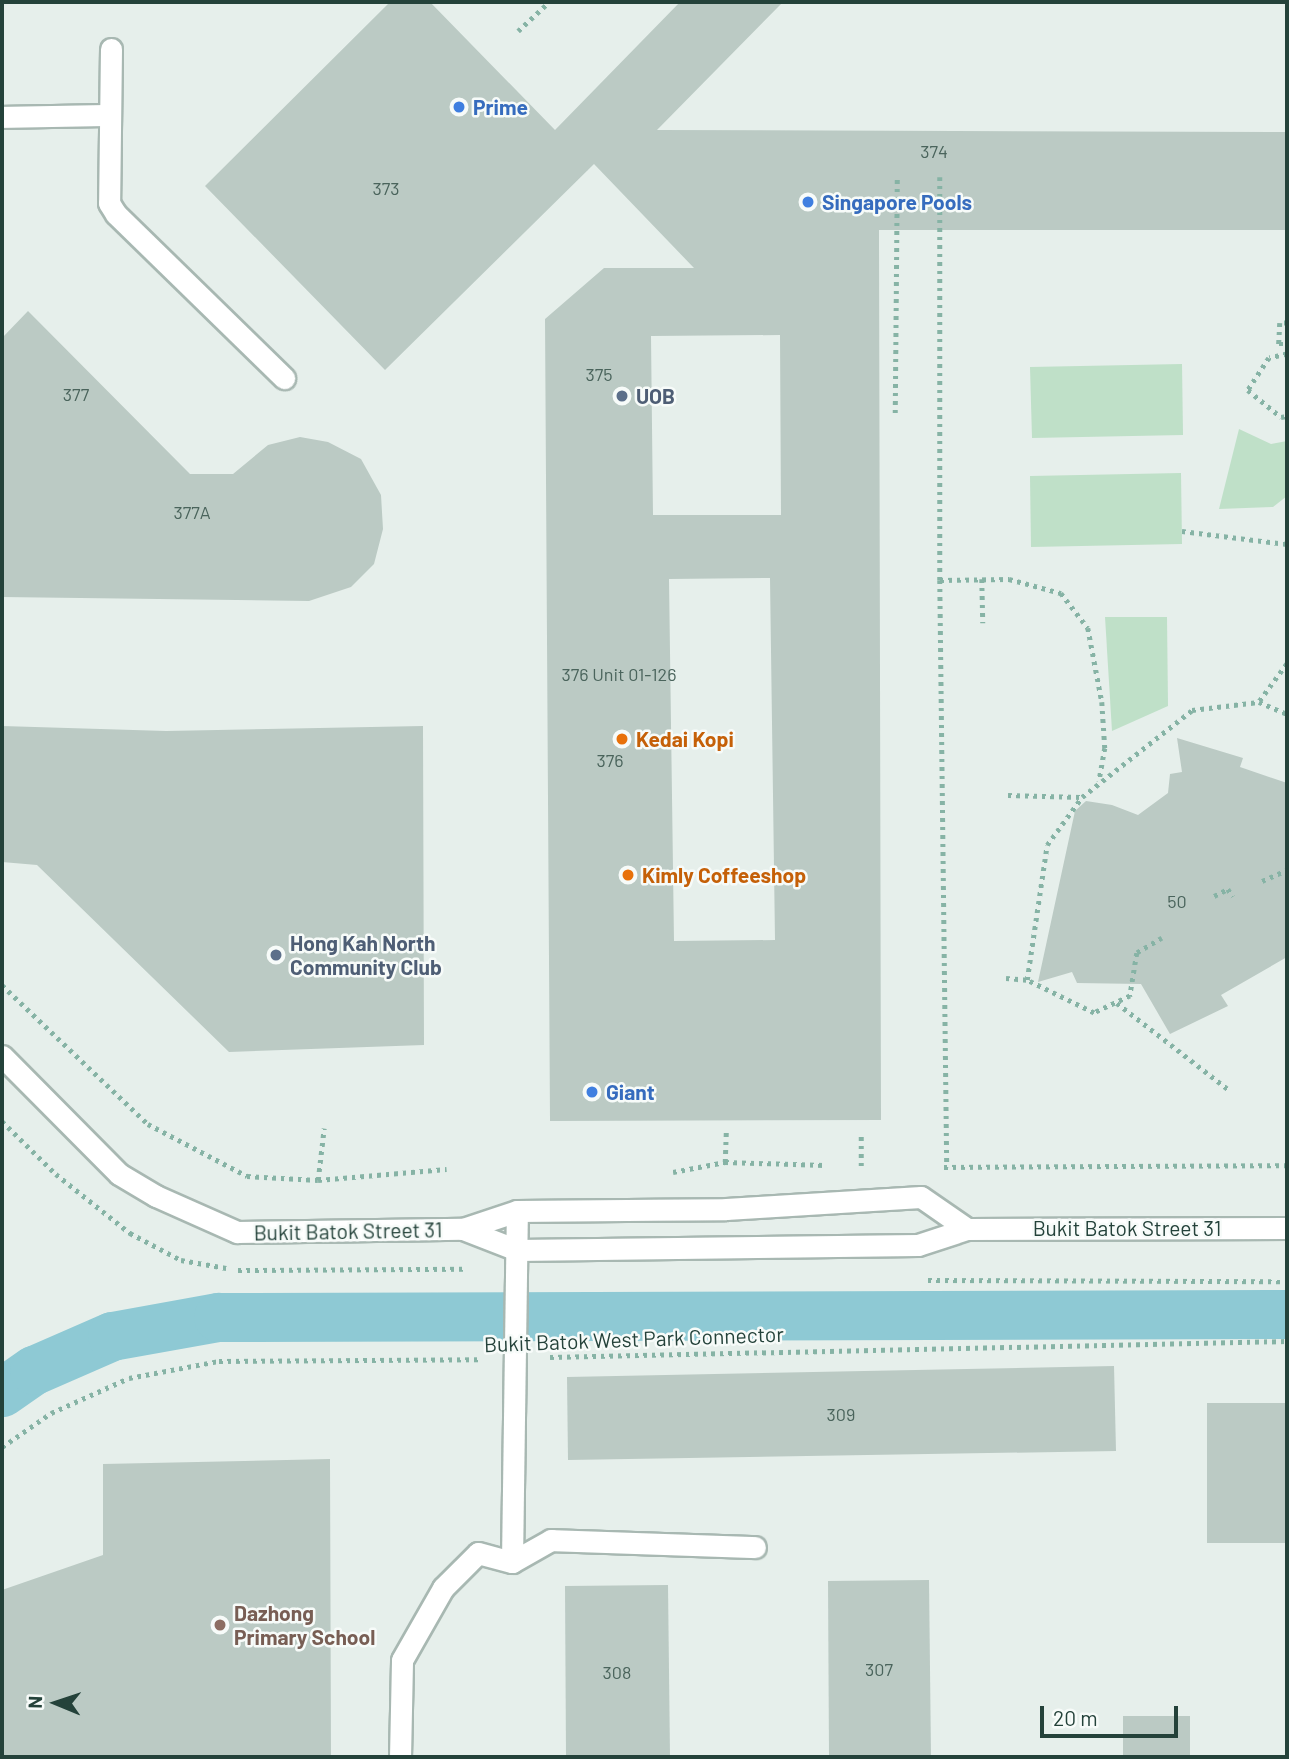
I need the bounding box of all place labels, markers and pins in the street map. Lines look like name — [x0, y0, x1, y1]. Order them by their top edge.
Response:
place label: Prime — [473, 94, 528, 120]
marker: Prime — [451, 99, 467, 115]
place label: Singapore Pools — [822, 189, 972, 215]
marker: Singapore Pools — [800, 194, 816, 210]
place label: UOB — [636, 383, 675, 409]
marker: UOB — [614, 388, 630, 404]
place label: Kedai Kopi — [636, 726, 734, 752]
marker: Kedai Kopi — [614, 731, 630, 747]
place label: Kimly Coffeeshop — [642, 862, 806, 888]
marker: Kimly Coffeeshop — [620, 867, 636, 883]
place label: Hong Kah North Community Club — [290, 930, 442, 980]
marker: Hong Kah North Community Club — [268, 947, 284, 963]
place label: Giant — [606, 1079, 655, 1105]
marker: Giant — [584, 1084, 600, 1100]
place label: Dazhong Primary School — [234, 1600, 375, 1650]
marker: Dazhong Primary School — [212, 1617, 228, 1633]

